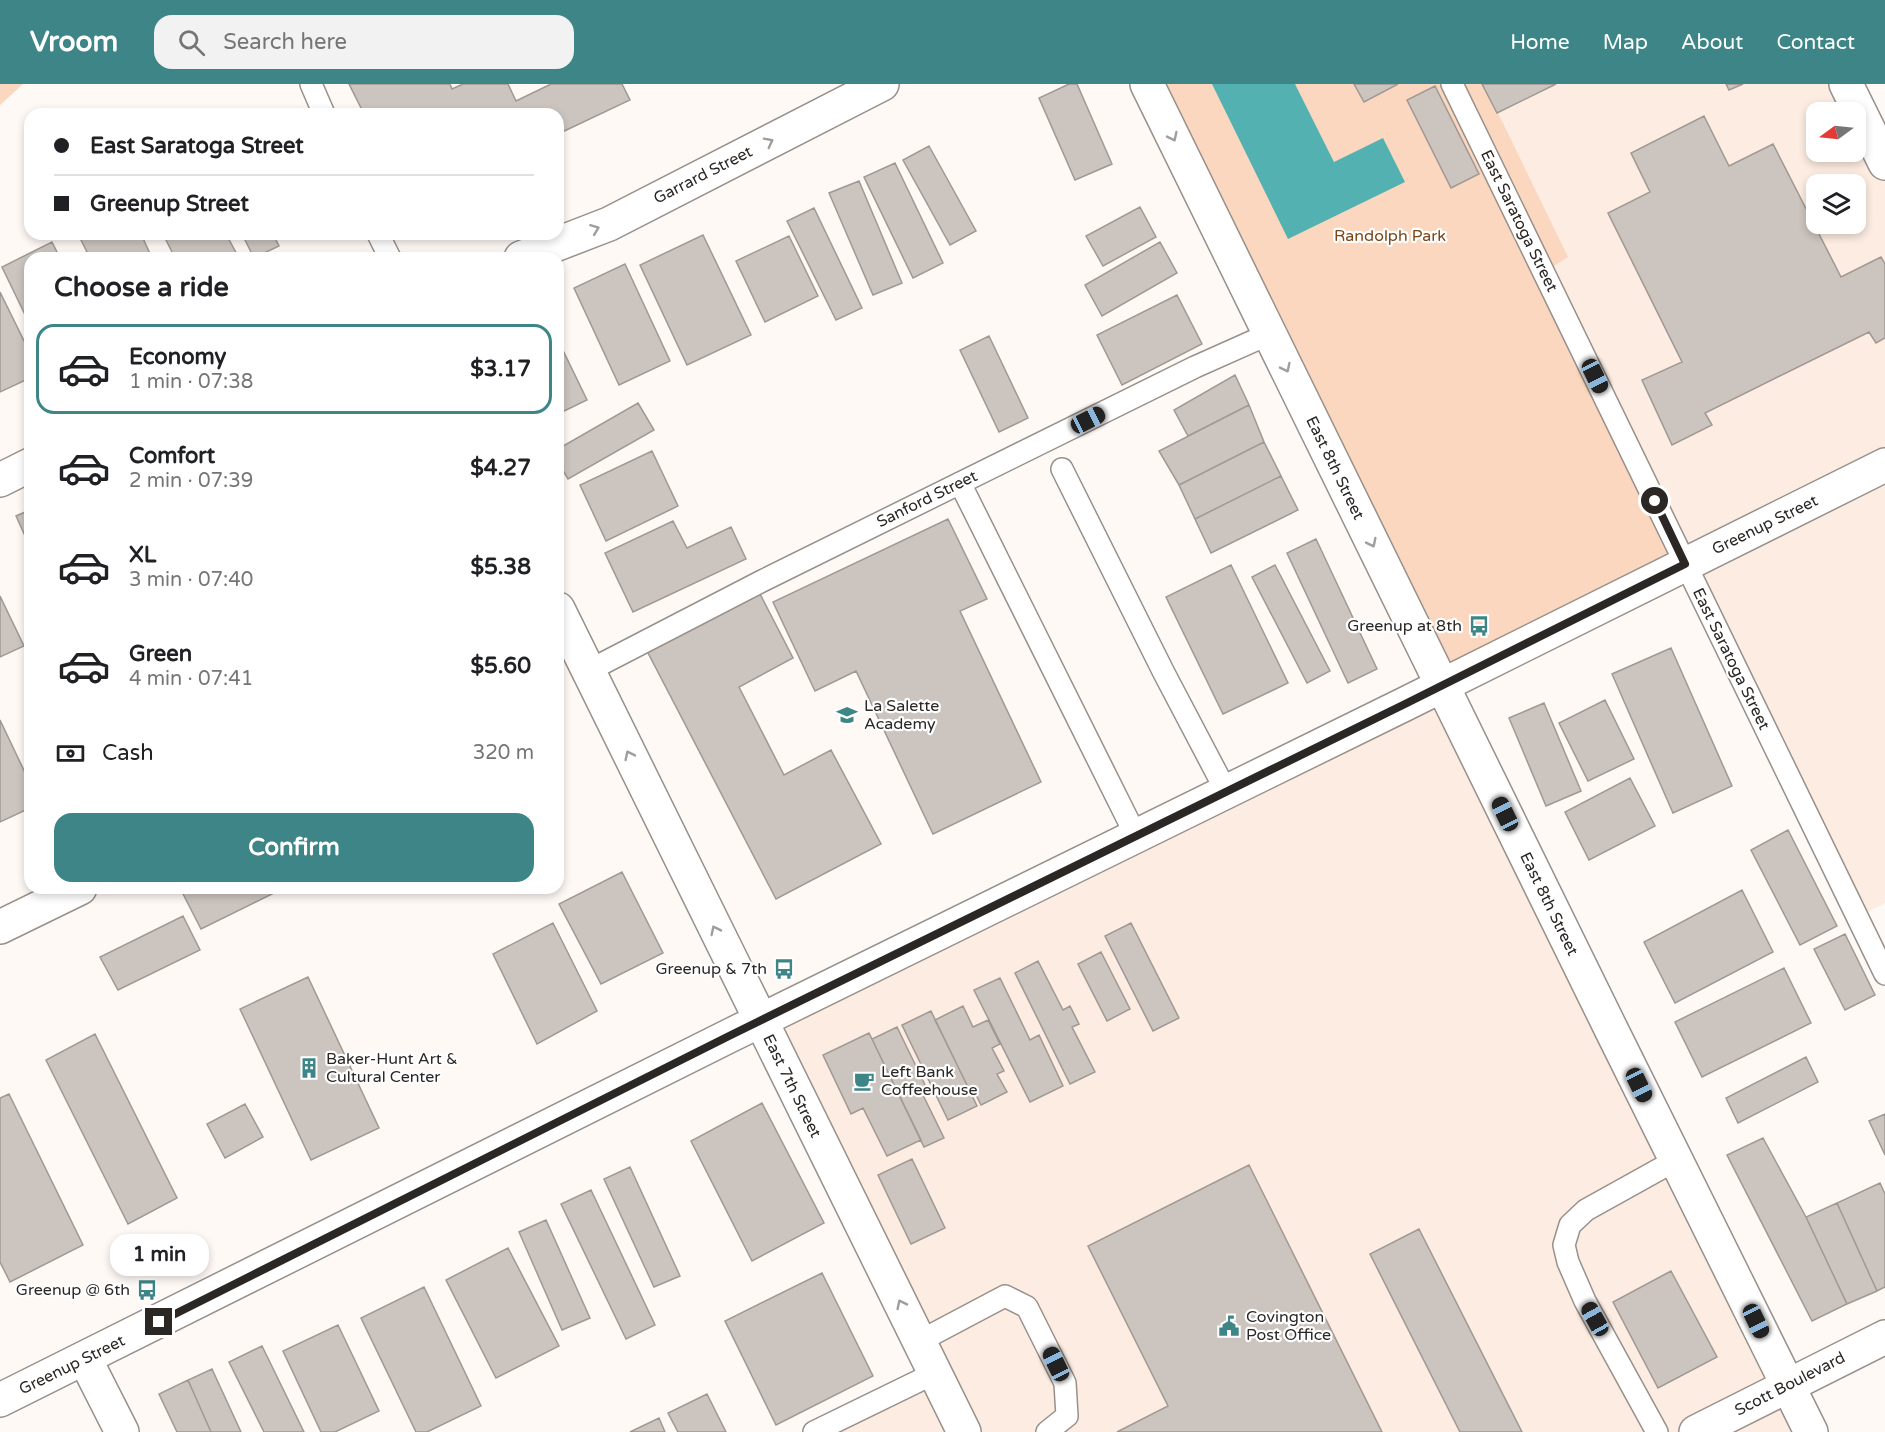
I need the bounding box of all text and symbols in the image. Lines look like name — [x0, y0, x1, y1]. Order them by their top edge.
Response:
search box — [154, 15, 574, 69]
text: Vroom — [30, 25, 118, 59]
icon: search — [175, 26, 208, 59]
text: Search here — [223, 29, 347, 55]
text: Home — [1510, 30, 1570, 55]
text: Map — [1603, 30, 1648, 55]
text: About — [1681, 30, 1743, 55]
text: Contact — [1776, 30, 1855, 55]
north arrow — [1806, 102, 1866, 162]
map controls — [1806, 102, 1866, 234]
one-way arrow — [1165, 130, 1177, 141]
text: East Saratoga Street — [90, 133, 304, 159]
one-way arrow — [762, 138, 773, 149]
street label: Garrard Street — [650, 142, 756, 208]
street label: East Saratoga Street — [1476, 147, 1562, 295]
button: layers — [1806, 174, 1866, 234]
text: Greenup Street — [90, 191, 249, 217]
one-way arrow — [588, 224, 599, 236]
park label: Randolph Park — [1334, 226, 1446, 246]
text: Choose a ride — [54, 271, 229, 304]
icon: car — [57, 342, 111, 396]
text: Economy — [129, 344, 226, 370]
text: $3.17 — [470, 356, 531, 382]
car — [1579, 356, 1611, 396]
one-way arrow — [1279, 362, 1290, 373]
text: 1 min · 07:38 — [129, 370, 253, 394]
car — [1068, 404, 1108, 436]
street label: East 8th Street — [1301, 413, 1369, 523]
icon: car — [57, 441, 111, 495]
text: Comfort — [129, 443, 215, 469]
text: $4.27 — [470, 455, 531, 481]
street label: Sanford Street — [873, 466, 981, 532]
text: 2 min · 07:39 — [129, 469, 253, 493]
route start — [1641, 487, 1668, 514]
street label: Greenup Street — [1709, 491, 1821, 559]
one-way arrow — [1365, 537, 1376, 548]
icon: car — [57, 540, 111, 594]
text: XL — [129, 542, 156, 568]
text: $5.38 — [470, 554, 531, 580]
text: 3 min · 07:40 — [129, 568, 253, 592]
street label: East Saratoga Street — [1688, 585, 1774, 733]
bus stop icon: Greenup at 8th — [1467, 614, 1491, 638]
place label: Greenup at 8th — [1347, 616, 1462, 636]
icon: car — [57, 639, 111, 693]
text: Green — [129, 641, 192, 667]
text: $5.60 — [470, 653, 531, 679]
text: 4 min · 07:41 — [129, 667, 253, 691]
place label: La Salette Academy — [864, 696, 939, 734]
school or university icon: La Salette Academy — [835, 703, 859, 727]
icon: cash — [54, 737, 87, 770]
text: Cash — [102, 740, 154, 766]
text: 320 m — [473, 741, 534, 765]
one-way arrow — [625, 751, 637, 762]
car — [1489, 794, 1521, 834]
button: Confirm — [54, 813, 534, 882]
street label: East 8th Street — [1515, 849, 1583, 959]
one-way arrow — [711, 926, 723, 937]
bus stop icon: Greenup & 7th — [772, 957, 796, 981]
place label: Greenup & 7th — [655, 959, 767, 979]
street label: East 7th Street — [758, 1031, 826, 1141]
place label: Baker-Hunt Art & Cultural Center — [326, 1049, 458, 1087]
building icon: Baker-Hunt Art & Cultural Center — [297, 1056, 321, 1080]
place label: Left Bank Coffeehouse — [881, 1062, 978, 1100]
car — [1623, 1065, 1655, 1105]
cafe icon: Left Bank Coffeehouse — [852, 1069, 876, 1093]
callout: 1 min — [110, 1235, 208, 1277]
text: 1 min — [133, 1243, 186, 1267]
bus stop icon: Greenup @ 6th — [135, 1278, 159, 1302]
place label: Greenup @ 6th — [16, 1280, 130, 1300]
car — [1578, 1299, 1612, 1339]
one-way arrow — [897, 1300, 908, 1311]
car — [1740, 1301, 1772, 1341]
place label: Covington Post Office — [1246, 1307, 1331, 1345]
route end — [145, 1308, 172, 1335]
public building icon: Covington Post Office — [1217, 1314, 1241, 1338]
street label: Greenup Street — [16, 1331, 128, 1399]
car — [1040, 1344, 1072, 1384]
street label: Scott Boulevard — [1731, 1348, 1849, 1420]

